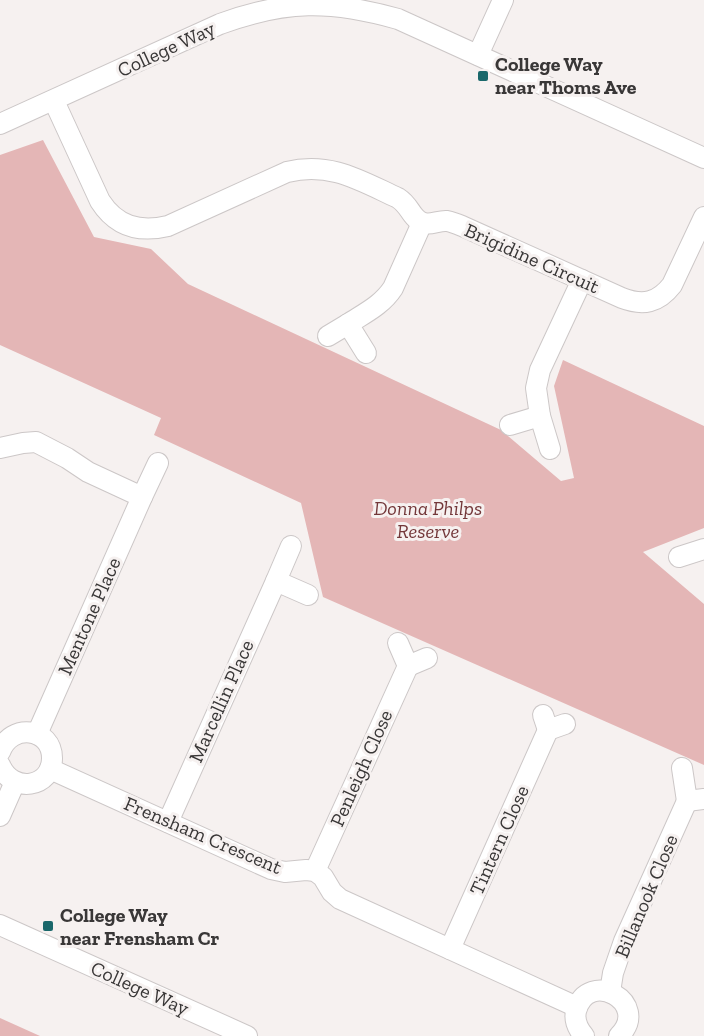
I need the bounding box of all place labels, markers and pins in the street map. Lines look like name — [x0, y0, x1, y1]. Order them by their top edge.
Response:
place label: College Way near Thoms Ave — [495, 52, 637, 99]
marker: College Way near Thoms Ave — [476, 69, 490, 83]
place label: College Way near Frensham Cr — [60, 903, 220, 950]
marker: College Way near Frensham Cr — [41, 919, 55, 933]

